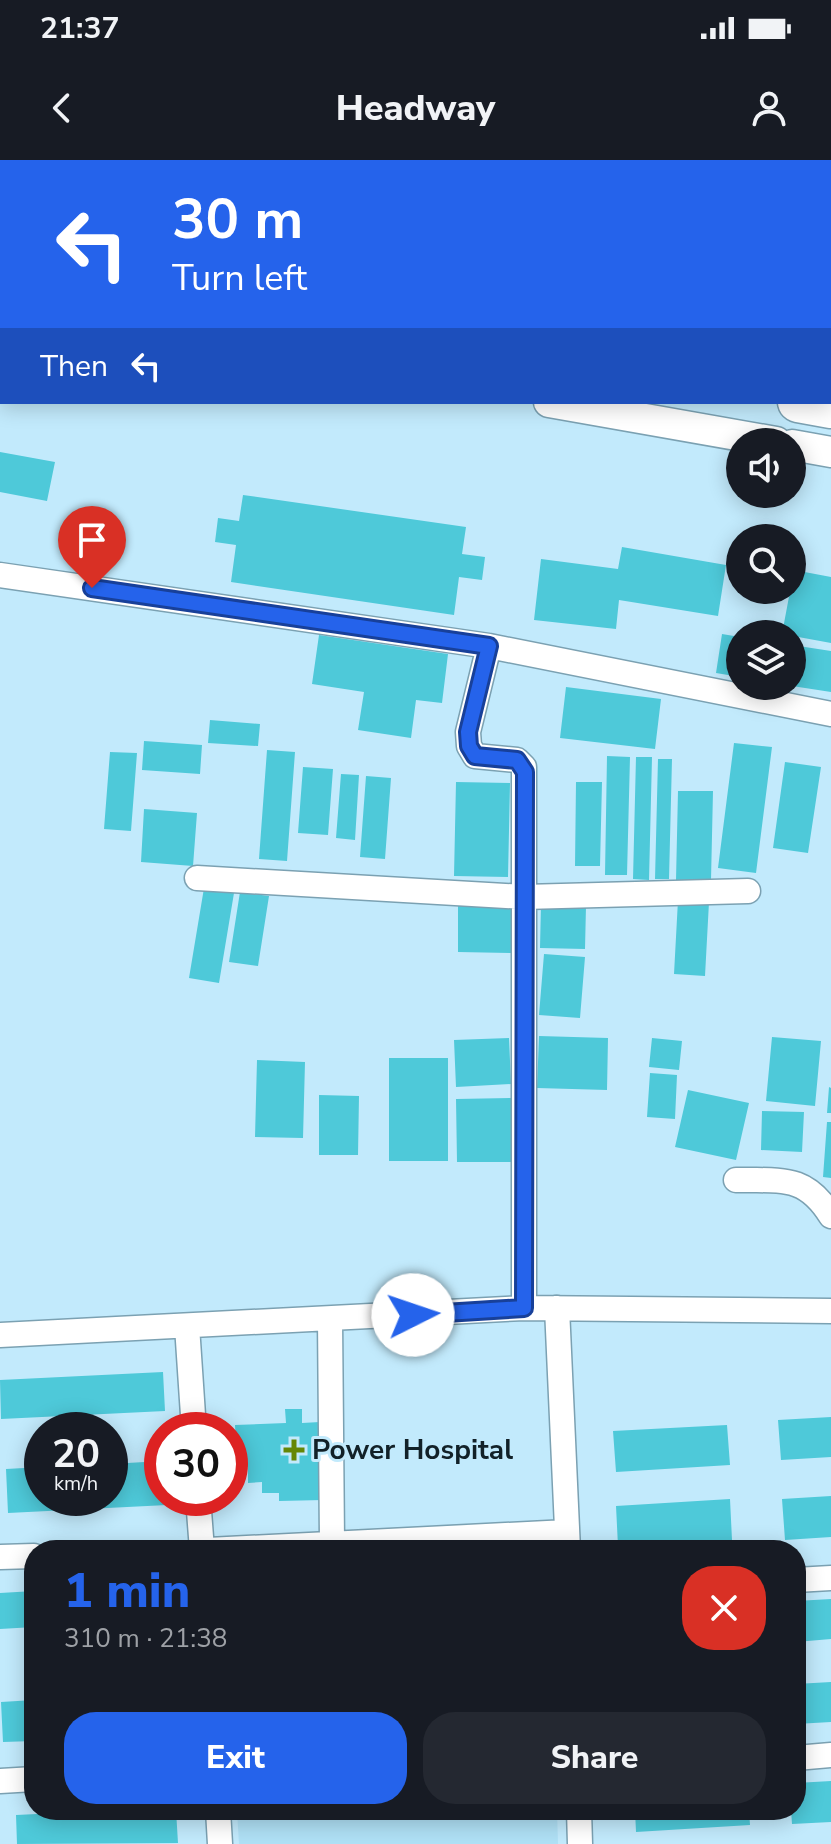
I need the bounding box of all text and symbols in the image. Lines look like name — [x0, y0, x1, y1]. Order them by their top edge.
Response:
text: 21:37 — [40, 8, 119, 49]
text: Headway — [336, 84, 495, 133]
icon: back — [40, 86, 84, 130]
icon: person — [747, 86, 791, 130]
text: 30 m — [172, 181, 303, 258]
icon: left — [40, 192, 144, 296]
text: Turn left — [172, 254, 307, 303]
icon: left — [124, 344, 168, 388]
text: Then — [40, 346, 108, 387]
map controls — [726, 428, 806, 700]
button: sound — [726, 428, 806, 508]
pin — [58, 506, 126, 588]
icon: arrive — [70, 518, 114, 562]
button: search — [726, 524, 806, 604]
button: layers — [726, 620, 806, 700]
position arrow — [371, 1273, 455, 1357]
speed limit sign: 30 — [144, 1412, 248, 1516]
text: 20 — [52, 1427, 100, 1481]
place label: Power Hospital — [312, 1431, 513, 1469]
marker: Power Hospital — [283, 1439, 305, 1461]
text: km/h — [54, 1470, 98, 1497]
text: 1 min — [64, 1558, 190, 1624]
button: close — [682, 1566, 766, 1650]
text: 310 m · 21:38 — [64, 1621, 227, 1656]
button: Exit — [64, 1712, 407, 1804]
button: Share — [423, 1712, 766, 1804]

